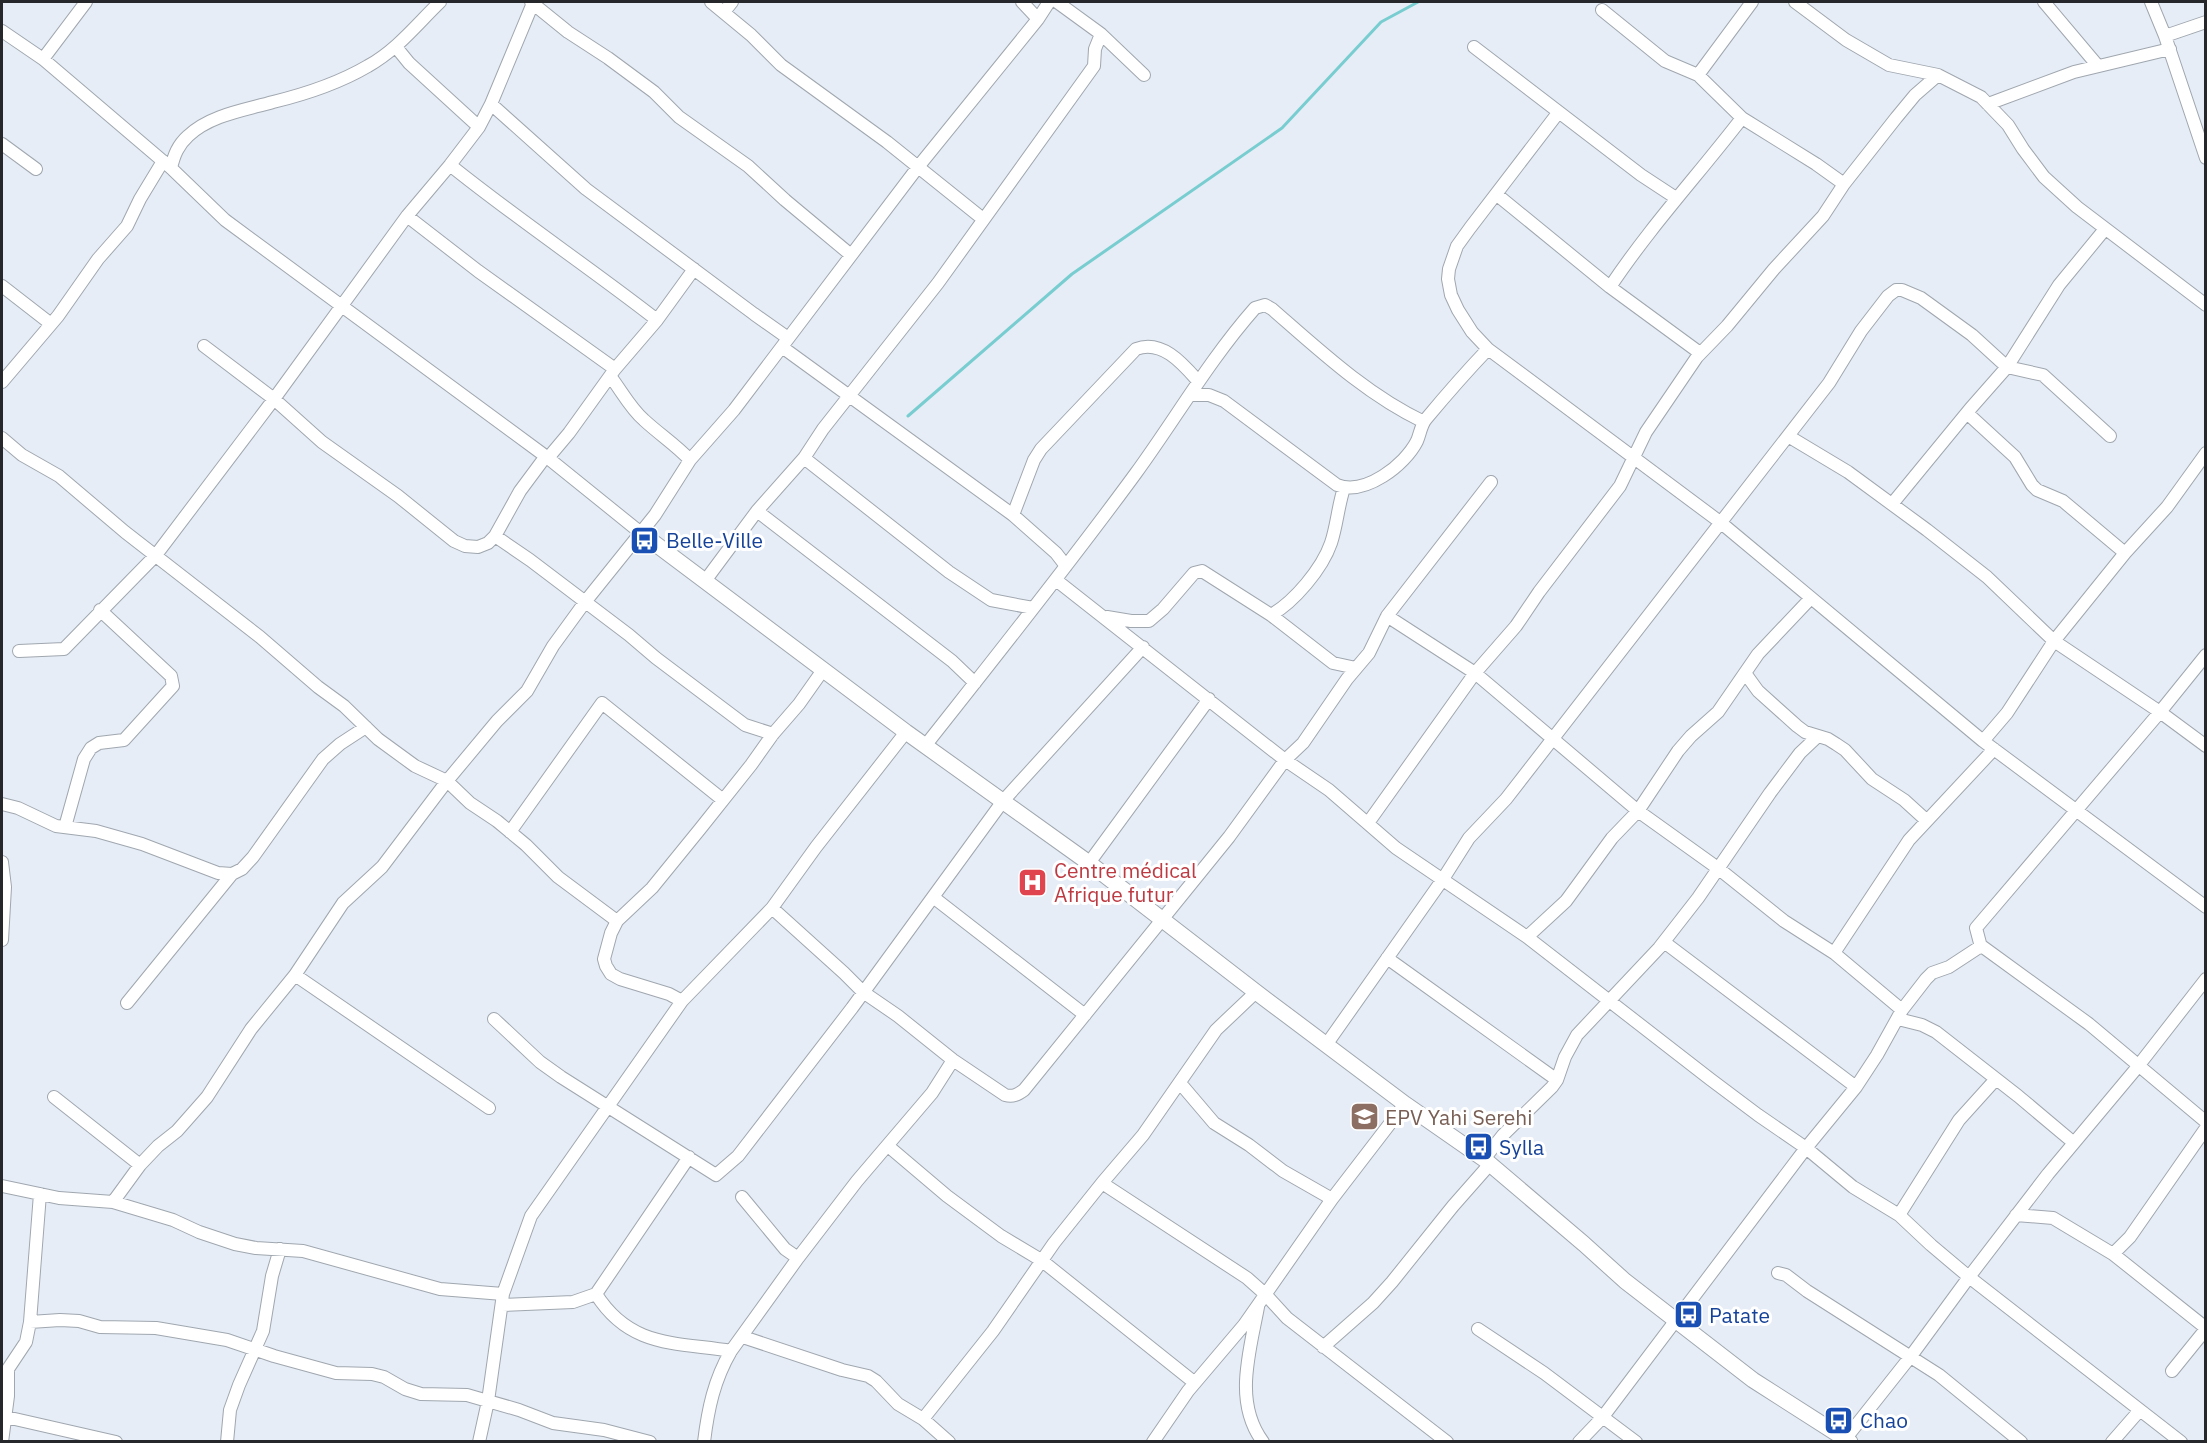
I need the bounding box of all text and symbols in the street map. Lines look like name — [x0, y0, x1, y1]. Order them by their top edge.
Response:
bus stop icon: Belle-Ville — [629, 524, 661, 556]
place label: Belle-Ville — [666, 526, 763, 554]
place label: Centre médical Afrique futur — [1054, 856, 1197, 908]
hospital icon: Centre médical Afrique futur — [1017, 866, 1049, 898]
school or university icon: EPV Yahi Serehi — [1348, 1101, 1380, 1133]
place label: EPV Yahi Serehi — [1385, 1103, 1533, 1131]
bus stop icon: Sylla — [1462, 1131, 1494, 1163]
place label: Sylla — [1499, 1133, 1544, 1161]
bus stop icon: Patate — [1672, 1299, 1704, 1331]
place label: Patate — [1709, 1301, 1770, 1329]
bus stop icon: Chao — [1823, 1404, 1855, 1436]
place label: Chao — [1860, 1406, 1908, 1434]

